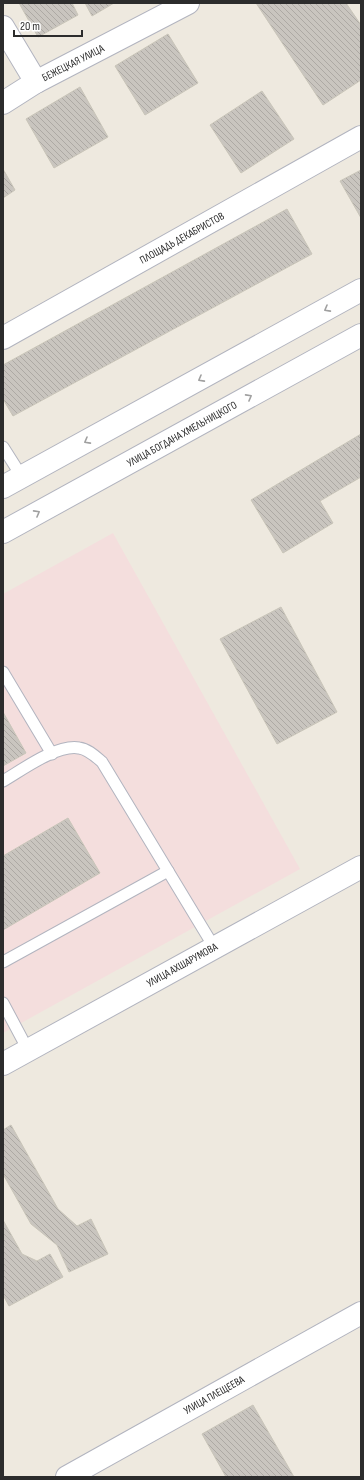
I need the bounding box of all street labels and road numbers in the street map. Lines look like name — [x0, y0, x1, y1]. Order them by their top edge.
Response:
street label: БЕЖЕЦКАЯ УЛИЦА — [40, 42, 106, 84]
street label: ПЛОЩАДЬ ДЕКАБРИСТОВ — [138, 209, 227, 267]
street label: УЛИЦА БОГДАНА ХМЕЛЬНИЦКОГО — [125, 398, 239, 470]
street label: УЛИЦА АХШАРУМОВА — [144, 940, 220, 990]
street label: УЛИЦА ПЛЕЩЕЕВА — [181, 1373, 247, 1417]

